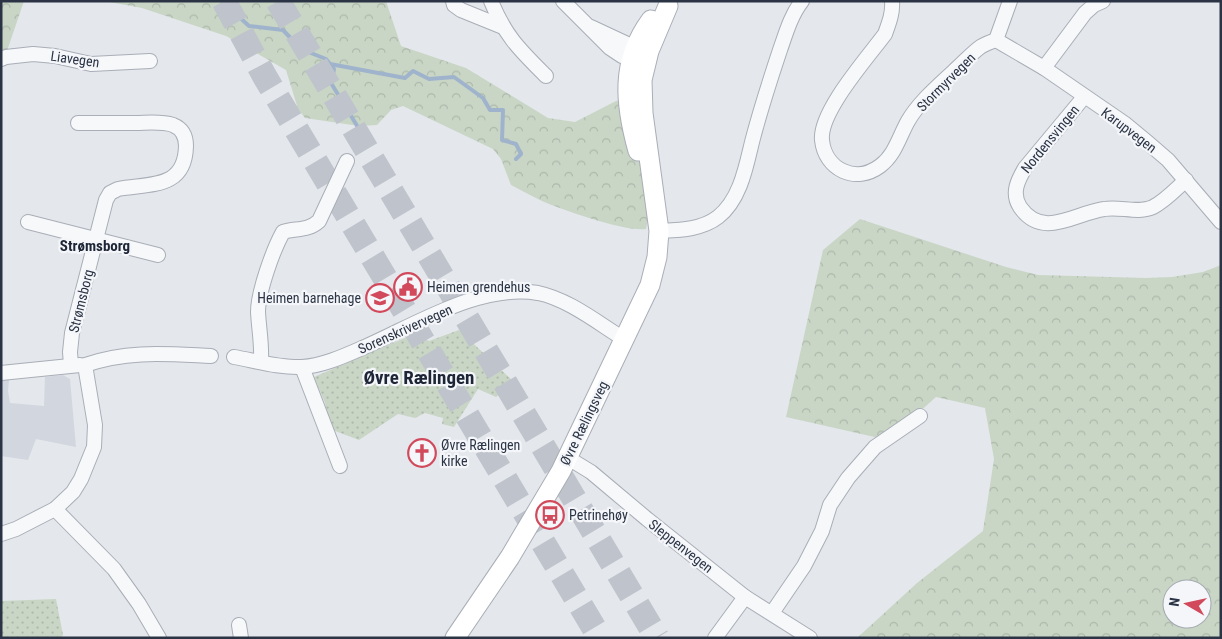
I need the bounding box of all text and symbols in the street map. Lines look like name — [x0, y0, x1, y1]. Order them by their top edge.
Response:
street label: Liavegen — [50, 48, 100, 70]
street label: Stormyrvegen — [913, 49, 979, 115]
street label: Nordensvingen — [1018, 102, 1082, 176]
street label: Karupvegen — [1098, 104, 1160, 156]
district label: Strømsborg — [60, 237, 130, 255]
street label: Strømsborg — [65, 268, 97, 334]
public building icon: Heimen grendehus — [393, 272, 423, 302]
place label: Heimen grendehus — [427, 279, 530, 295]
school or university icon: Heimen barnehage — [365, 283, 395, 313]
place label: Heimen barnehage — [257, 290, 361, 306]
street label: Sorenskrivervegen — [355, 301, 455, 357]
district label: Øvre Rælingen — [364, 366, 474, 389]
street label: Øvre Rælingsveg — [557, 378, 611, 468]
place label: Øvre Rælingen kirke — [441, 437, 520, 469]
church icon: Øvre Rælingen kirke — [407, 438, 437, 468]
bus stop icon: Petrinehøy — [535, 500, 565, 530]
place label: Petrinehøy — [569, 507, 628, 523]
street label: Sleppenvegen — [646, 516, 716, 576]
north arrow — [1162, 579, 1212, 629]
text: N — [1166, 596, 1183, 607]

